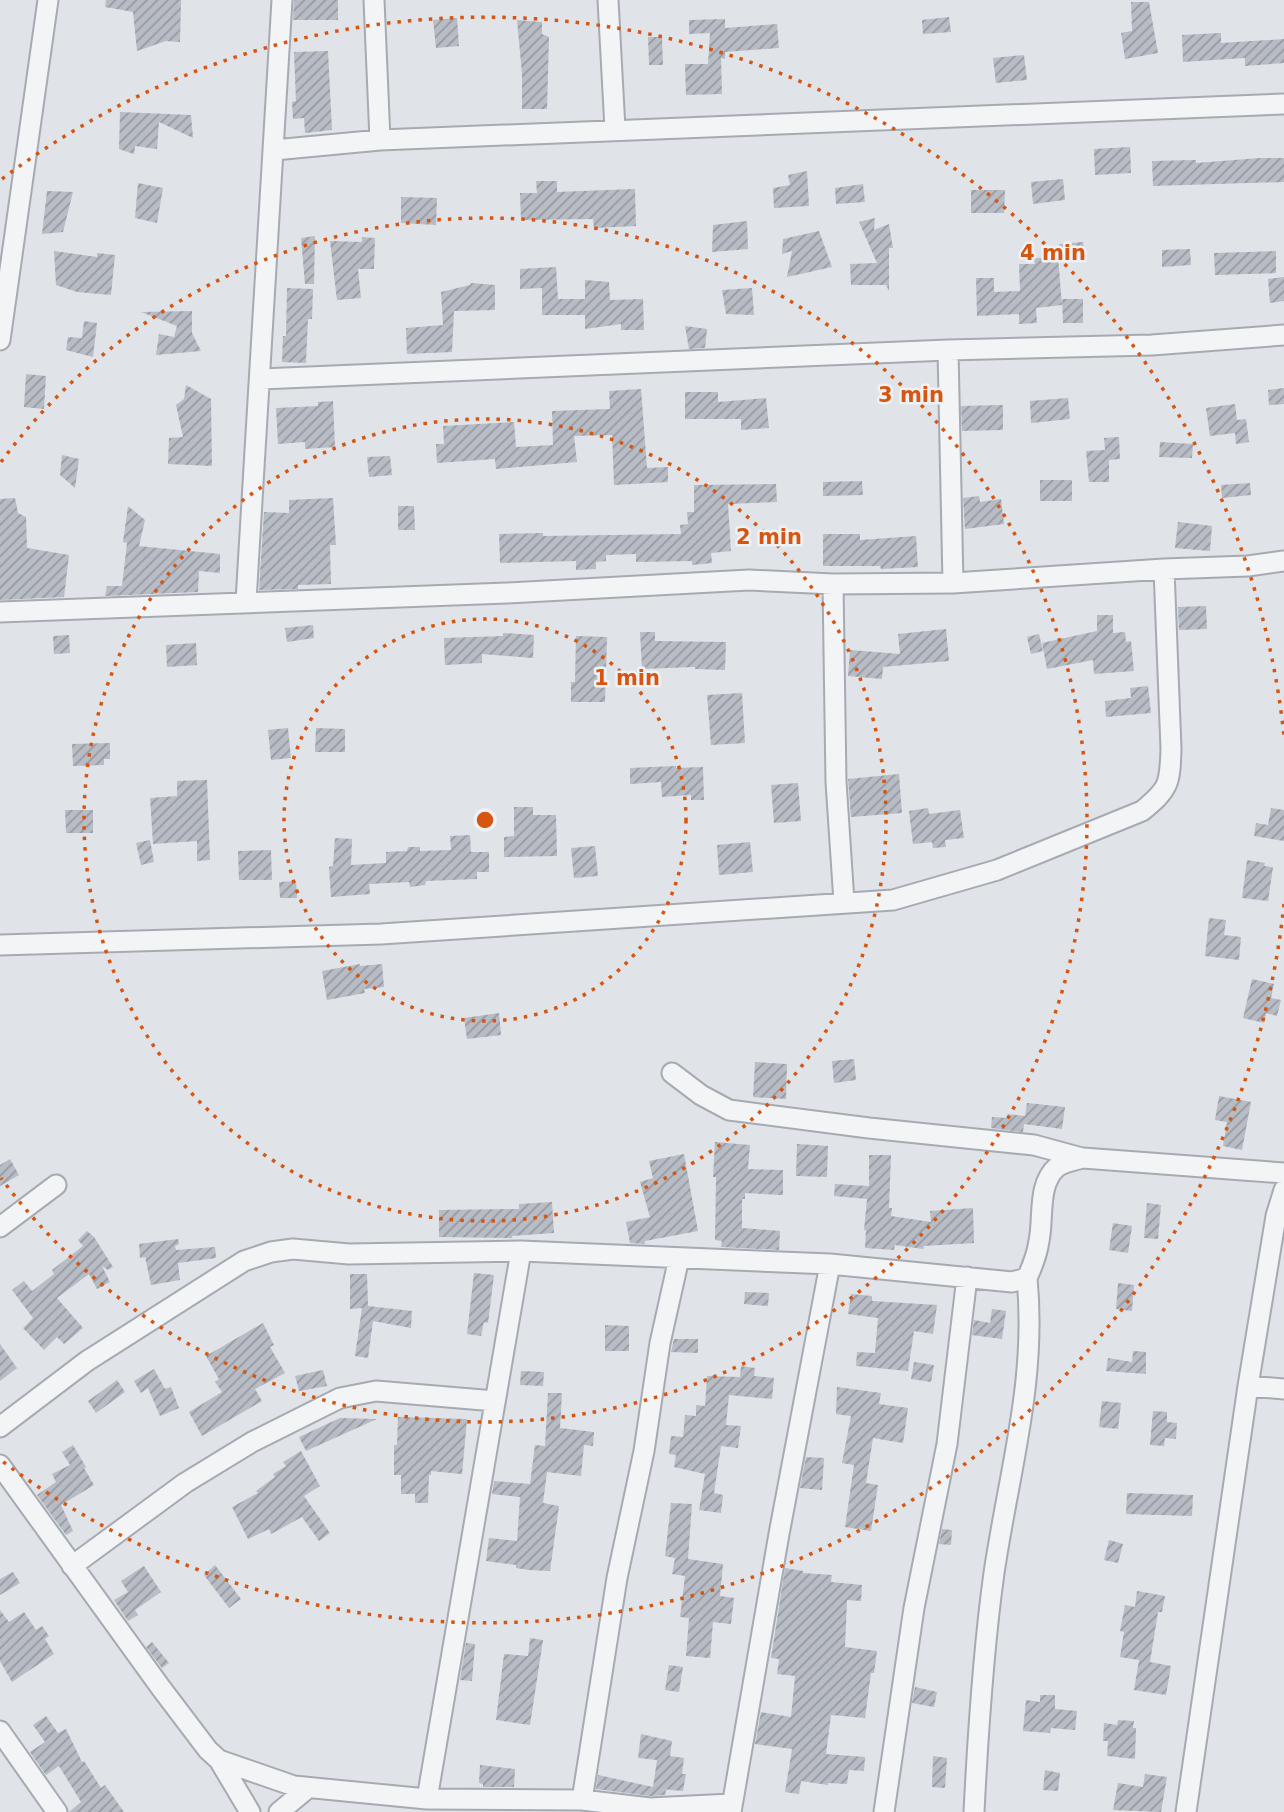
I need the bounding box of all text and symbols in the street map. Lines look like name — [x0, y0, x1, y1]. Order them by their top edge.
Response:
text: 4 min — [1020, 241, 1086, 265]
text: 3 min — [878, 383, 944, 407]
text: 2 min — [736, 525, 802, 549]
text: 1 min — [594, 666, 660, 690]
centre of rings — [473, 808, 497, 832]

